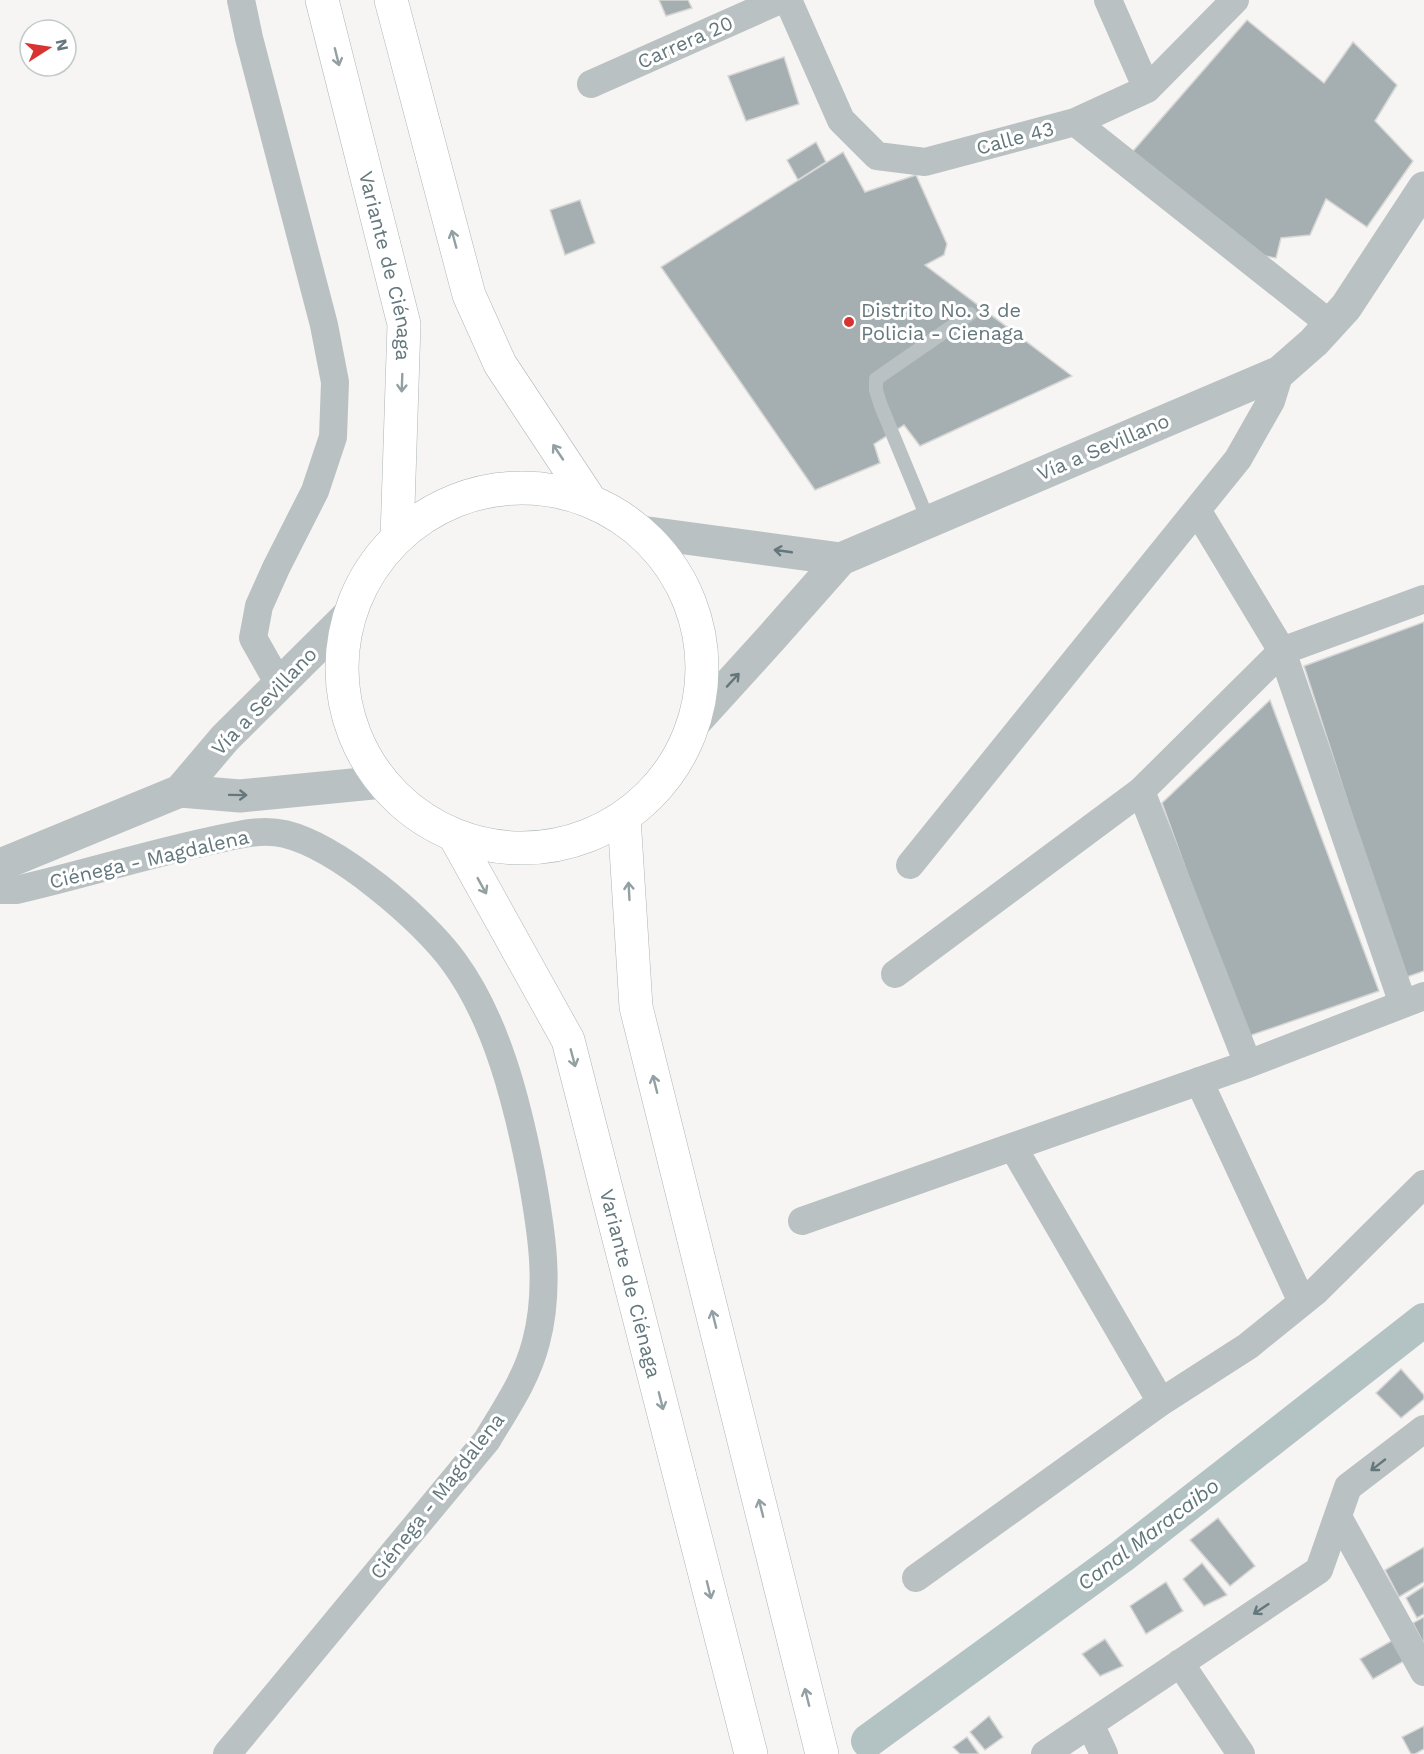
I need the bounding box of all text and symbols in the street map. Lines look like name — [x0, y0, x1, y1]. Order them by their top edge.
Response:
street label: Carrera 20 — [633, 10, 737, 74]
north arrow — [18, 18, 78, 78]
text: N — [52, 37, 73, 53]
one-way arrow — [331, 47, 343, 66]
street label: Calle 43 — [973, 116, 1057, 160]
street label: Variante de Ciénaga — [354, 169, 417, 361]
one-way arrow — [448, 230, 459, 249]
place label: Distrito No. 3 de Policia - Cienaga — [861, 298, 1024, 345]
marker: Distrito No. 3 de Policia - Cienaga — [842, 315, 856, 329]
one-way arrow — [397, 372, 408, 392]
street label: Vía a Sevillano — [1033, 408, 1173, 486]
one-way arrow — [552, 444, 564, 460]
one-way arrow — [774, 545, 794, 556]
street label: Vía a Sevillano — [206, 642, 322, 760]
one-way arrow — [726, 672, 740, 687]
one-way arrow — [227, 789, 247, 801]
street label: Ciénega - Magdalena — [47, 824, 251, 894]
one-way arrow — [476, 877, 488, 894]
one-way arrow — [623, 882, 634, 902]
one-way arrow — [567, 1048, 579, 1067]
one-way arrow — [649, 1075, 660, 1094]
street label: Variante de Ciénaga — [595, 1187, 666, 1381]
one-way arrow — [707, 1309, 719, 1328]
one-way arrow — [656, 1391, 668, 1410]
street label: Ciénega - Magdalena — [365, 1408, 509, 1584]
one-way arrow — [1370, 1458, 1386, 1471]
water label: Canal Maracaibo — [1072, 1473, 1224, 1595]
one-way arrow — [754, 1499, 766, 1518]
one-way arrow — [704, 1580, 716, 1599]
one-way arrow — [1253, 1603, 1270, 1615]
one-way arrow — [801, 1688, 813, 1707]

